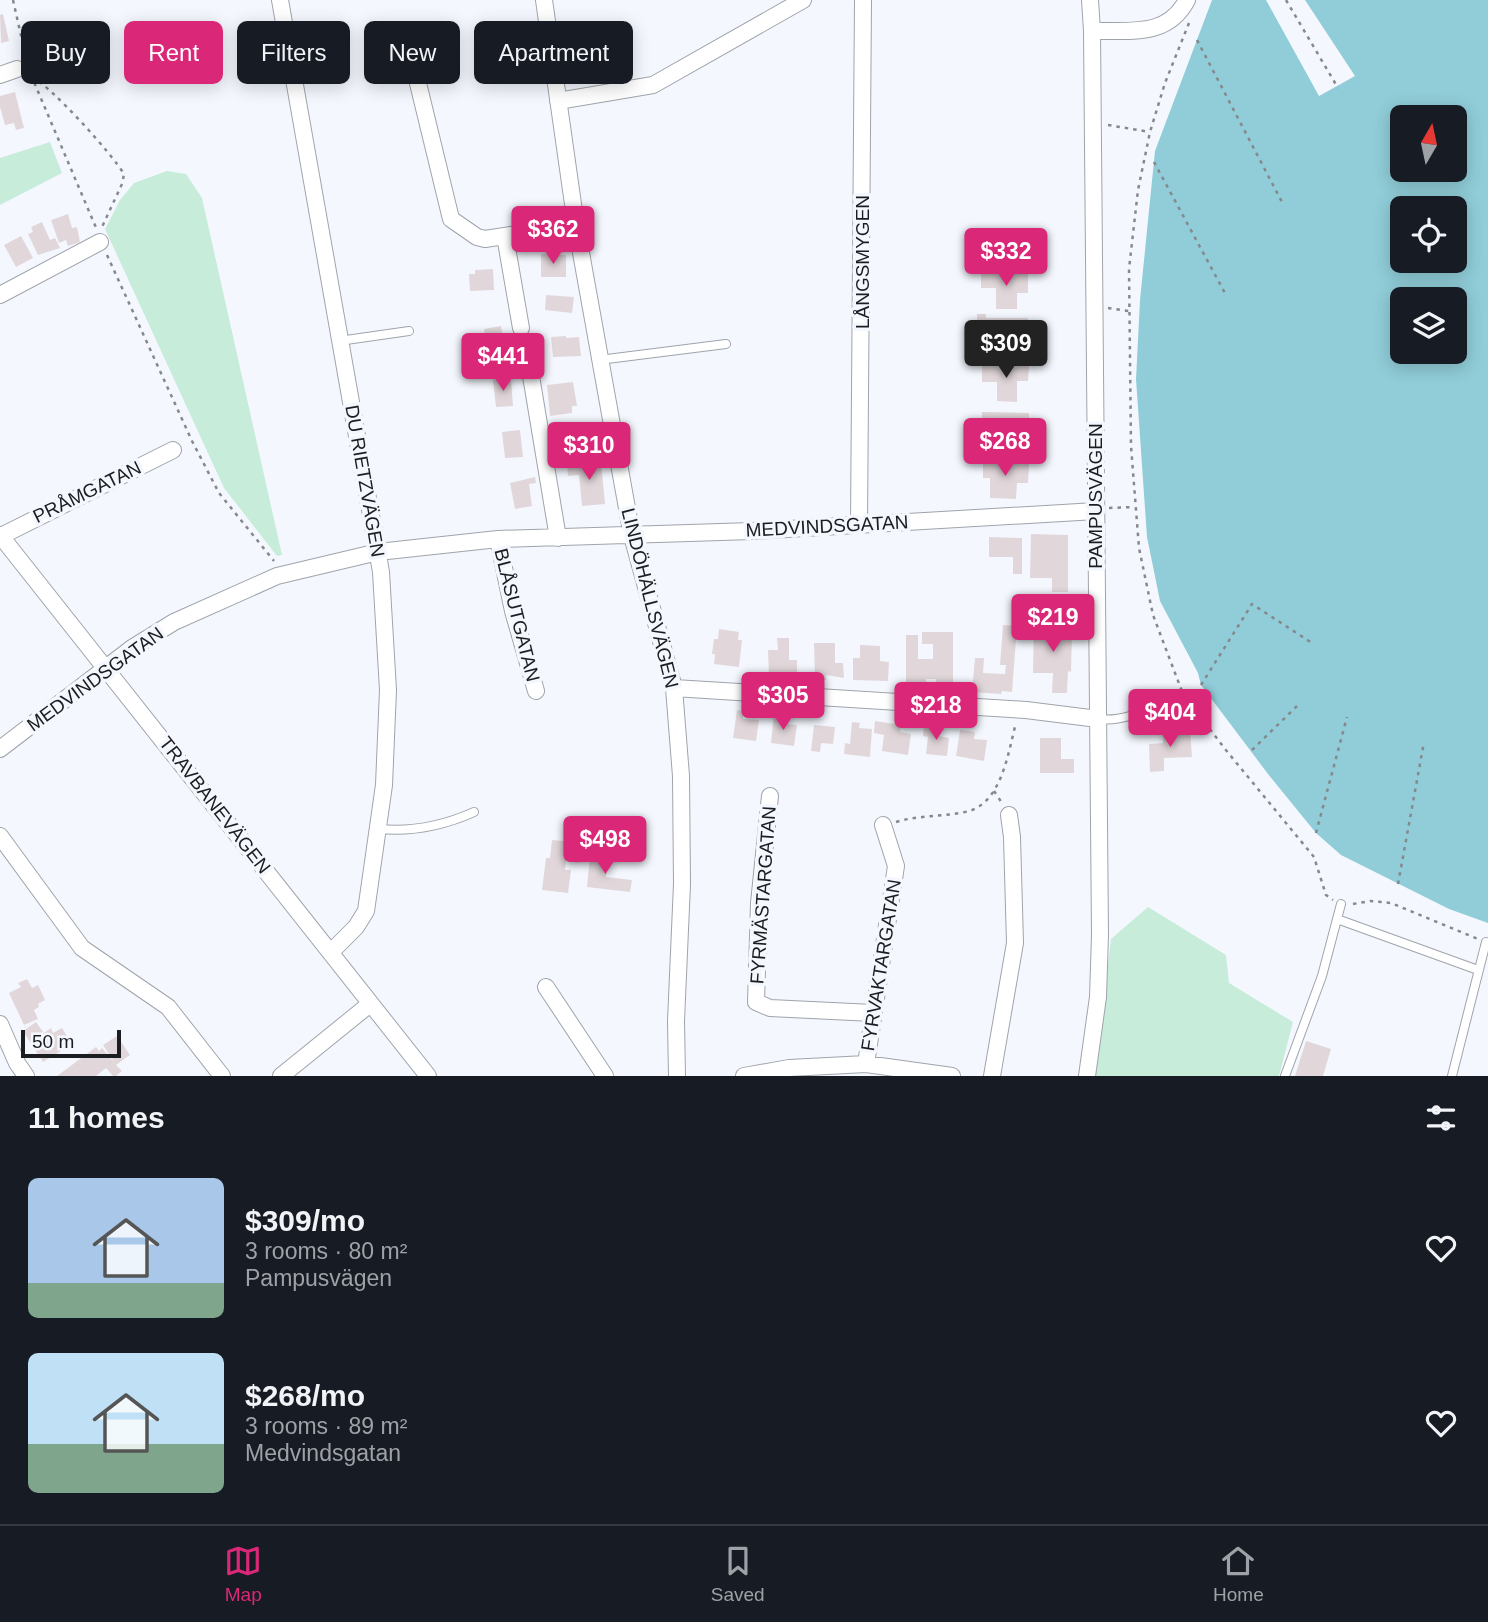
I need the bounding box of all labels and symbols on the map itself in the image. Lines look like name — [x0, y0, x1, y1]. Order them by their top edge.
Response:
north arrow — [1390, 105, 1466, 182]
street label: LÅNGSMYGEN — [852, 195, 873, 329]
pin: $362 — [512, 206, 594, 266]
pin: $332 — [965, 229, 1047, 288]
pin: $309 — [965, 320, 1047, 380]
pin: $441 — [462, 334, 544, 393]
street label: DU RIETZVÄGEN — [341, 403, 389, 559]
pin: $268 — [964, 419, 1046, 478]
pin: $310 — [548, 422, 630, 482]
street label: PAMPUSVÄGEN — [1085, 423, 1106, 569]
street label: PRÅMGATAN — [30, 457, 144, 527]
street label: LINDÖHÄLLSVÄGEN — [617, 506, 683, 690]
street label: MEDVINDSGATAN — [745, 511, 909, 541]
street label: BLÅSUTGATAN — [490, 546, 544, 684]
pin: $219 — [1012, 594, 1094, 654]
street label: MEDVINDSGATAN — [23, 623, 167, 735]
pin: $305 — [742, 672, 824, 732]
pin: $218 — [895, 682, 977, 742]
pin: $404 — [1129, 690, 1211, 749]
street label: TRAVBANEVÄGEN — [155, 733, 275, 877]
street label: FYRMÄSTARGATAN — [746, 805, 780, 985]
pin: $498 — [564, 816, 646, 876]
street label: FYRVAKTARGATAN — [857, 878, 905, 1052]
scale bar — [21, 1027, 121, 1059]

